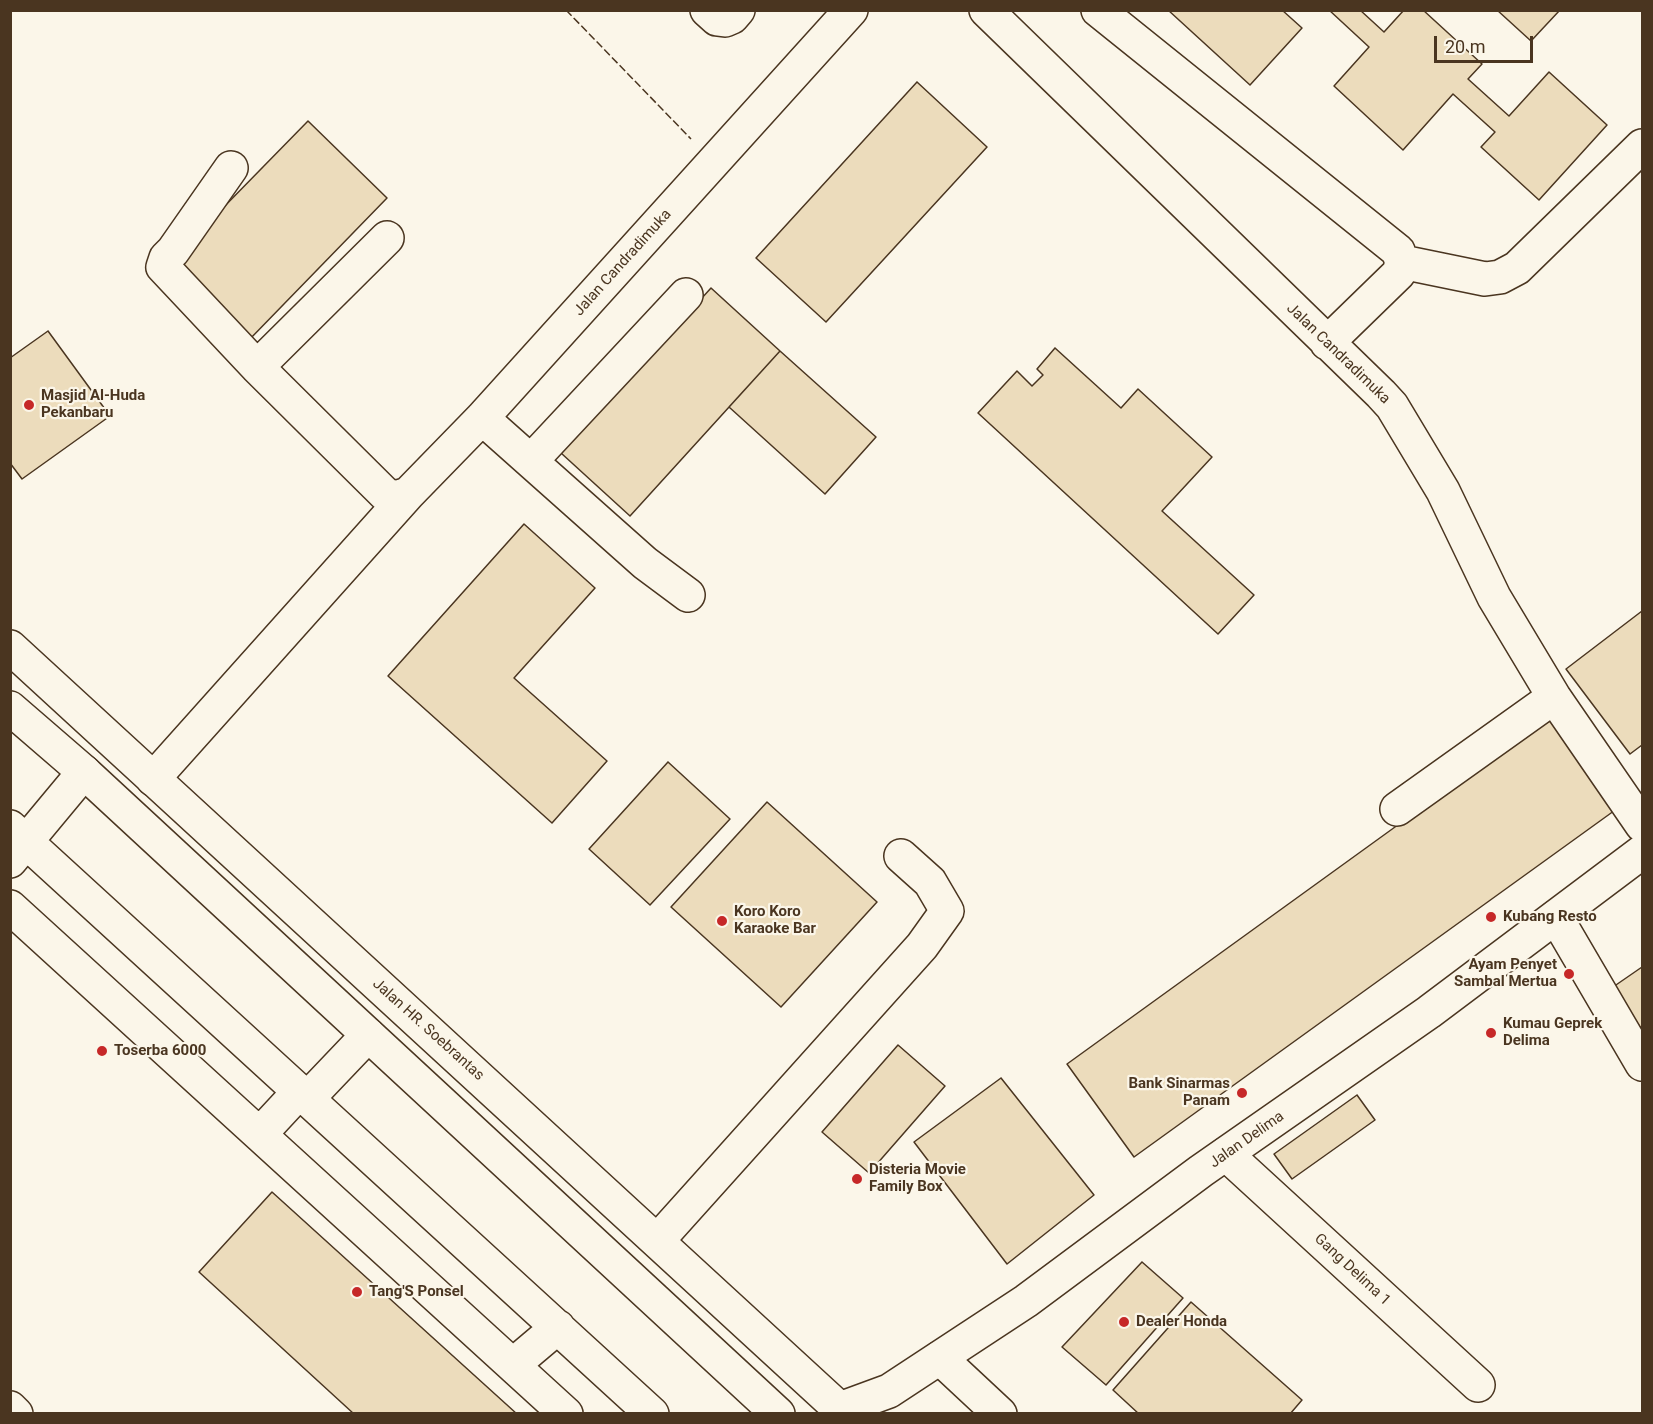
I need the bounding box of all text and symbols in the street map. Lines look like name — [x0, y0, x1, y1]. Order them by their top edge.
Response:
scale bar — [1437, 24, 1536, 62]
text: 20 m — [1445, 36, 1485, 57]
street label: Jalan Candradimuka — [570, 206, 676, 320]
street label: Jalan Candradimuka — [1282, 300, 1394, 408]
place label: Masjid Al-Huda Pekanbaru — [41, 387, 145, 422]
marker: Masjid Al-Huda Pekanbaru — [22, 398, 36, 412]
place label: Koro Koro Karaoke Bar — [734, 903, 816, 938]
place label: Kubang Resto — [1503, 908, 1597, 926]
marker: Kubang Resto — [1484, 910, 1498, 924]
marker: Koro Koro Karaoke Bar — [715, 914, 729, 928]
place label: Ayam Penyet Sambal Mertua — [1454, 956, 1557, 991]
marker: Ayam Penyet Sambal Mertua — [1562, 967, 1576, 981]
street label: Jalan HR. Soebrantas — [369, 975, 487, 1085]
place label: Kumau Geprek Delima — [1503, 1015, 1602, 1050]
marker: Kumau Geprek Delima — [1484, 1026, 1498, 1040]
place label: Toserba 6000 — [114, 1042, 206, 1060]
marker: Toserba 6000 — [95, 1044, 109, 1058]
place label: Bank Sinarmas Panam — [1128, 1075, 1230, 1110]
marker: Bank Sinarmas Panam — [1235, 1086, 1249, 1100]
street label: Jalan Delima — [1206, 1108, 1288, 1172]
place label: Disteria Movie Family Box — [869, 1161, 966, 1196]
marker: Disteria Movie Family Box — [850, 1172, 864, 1186]
street label: Gang Delima 1 — [1310, 1230, 1394, 1310]
place label: Tang'S Ponsel — [369, 1283, 464, 1301]
marker: Tang'S Ponsel — [350, 1285, 364, 1299]
place label: Dealer Honda — [1136, 1313, 1227, 1331]
marker: Dealer Honda — [1117, 1315, 1131, 1329]

